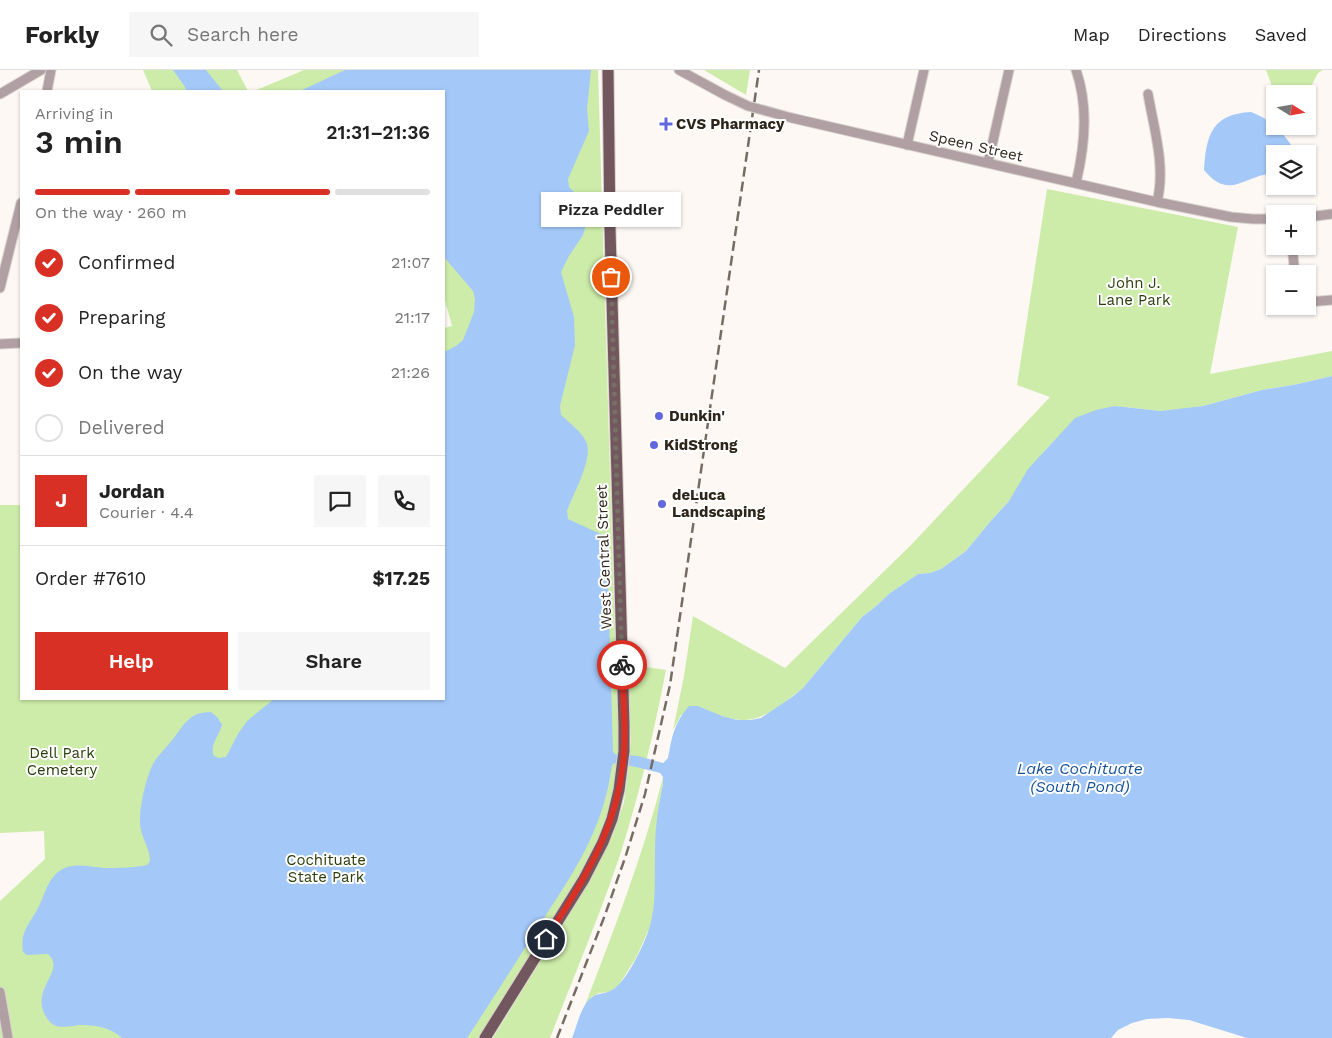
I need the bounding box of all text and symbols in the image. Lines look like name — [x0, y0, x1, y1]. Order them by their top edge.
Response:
search box — [129, 12, 479, 57]
text: Forkly — [25, 21, 99, 49]
icon: search — [147, 21, 175, 49]
text: Search here — [187, 23, 298, 46]
text: Map — [1073, 24, 1110, 45]
text: Directions — [1138, 24, 1227, 45]
text: Saved — [1255, 24, 1307, 45]
north arrow — [1266, 85, 1316, 135]
map controls — [1266, 85, 1316, 315]
text: Arriving in — [35, 104, 113, 123]
place label: CVS Pharmacy — [676, 115, 785, 133]
marker: CVS Pharmacy — [660, 118, 672, 130]
text: 21:31–21:36 — [326, 121, 430, 144]
text: 3 min — [35, 123, 123, 161]
street label: Speen Street — [927, 126, 1025, 166]
button: layers — [1266, 145, 1316, 195]
callout: Pizza Peddler — [541, 192, 681, 227]
text: Pizza Peddler — [558, 200, 664, 219]
text: On the way · 260 m — [35, 203, 187, 222]
button: + — [1266, 205, 1316, 255]
icon: check — [35, 249, 63, 277]
text: Confirmed — [78, 251, 175, 274]
text: 21:07 — [391, 253, 430, 272]
pin — [590, 256, 632, 298]
icon: bag — [597, 263, 625, 291]
button: − — [1266, 265, 1316, 315]
park label: John J. Lane Park — [1098, 274, 1171, 309]
icon: check — [35, 304, 63, 332]
text: Preparing — [78, 306, 165, 329]
text: 21:17 — [394, 308, 430, 327]
icon: check — [35, 359, 63, 387]
text: On the way — [78, 361, 182, 384]
text: 21:26 — [391, 363, 430, 382]
place label: Dunkin' — [669, 407, 725, 425]
marker: Dunkin' — [653, 410, 665, 422]
text: Delivered — [78, 416, 165, 439]
place label: KidStrong — [664, 436, 738, 454]
marker: KidStrong — [648, 439, 660, 451]
button: chat — [314, 475, 366, 527]
button: phone — [378, 475, 430, 527]
text: Jordan — [99, 480, 165, 503]
street label: West Central Street — [592, 484, 616, 630]
place label: deLuca Landscaping — [672, 486, 766, 521]
text: J — [55, 489, 67, 512]
marker: deLuca Landscaping — [656, 498, 668, 510]
text: Courier · 4.4 — [99, 503, 194, 522]
text: Order #7610 — [35, 567, 146, 590]
text: $17.25 — [372, 567, 430, 590]
button: Help — [35, 632, 228, 690]
button: Share — [238, 632, 430, 690]
courier — [597, 640, 647, 690]
icon: bike — [608, 651, 636, 679]
park label: Dell Park Cemetery — [27, 744, 97, 779]
water label: Lake Cochituate (South Pond) — [1017, 759, 1143, 796]
park label: Cochituate State Park — [286, 851, 366, 886]
pin — [525, 918, 567, 960]
icon: home — [532, 925, 560, 953]

